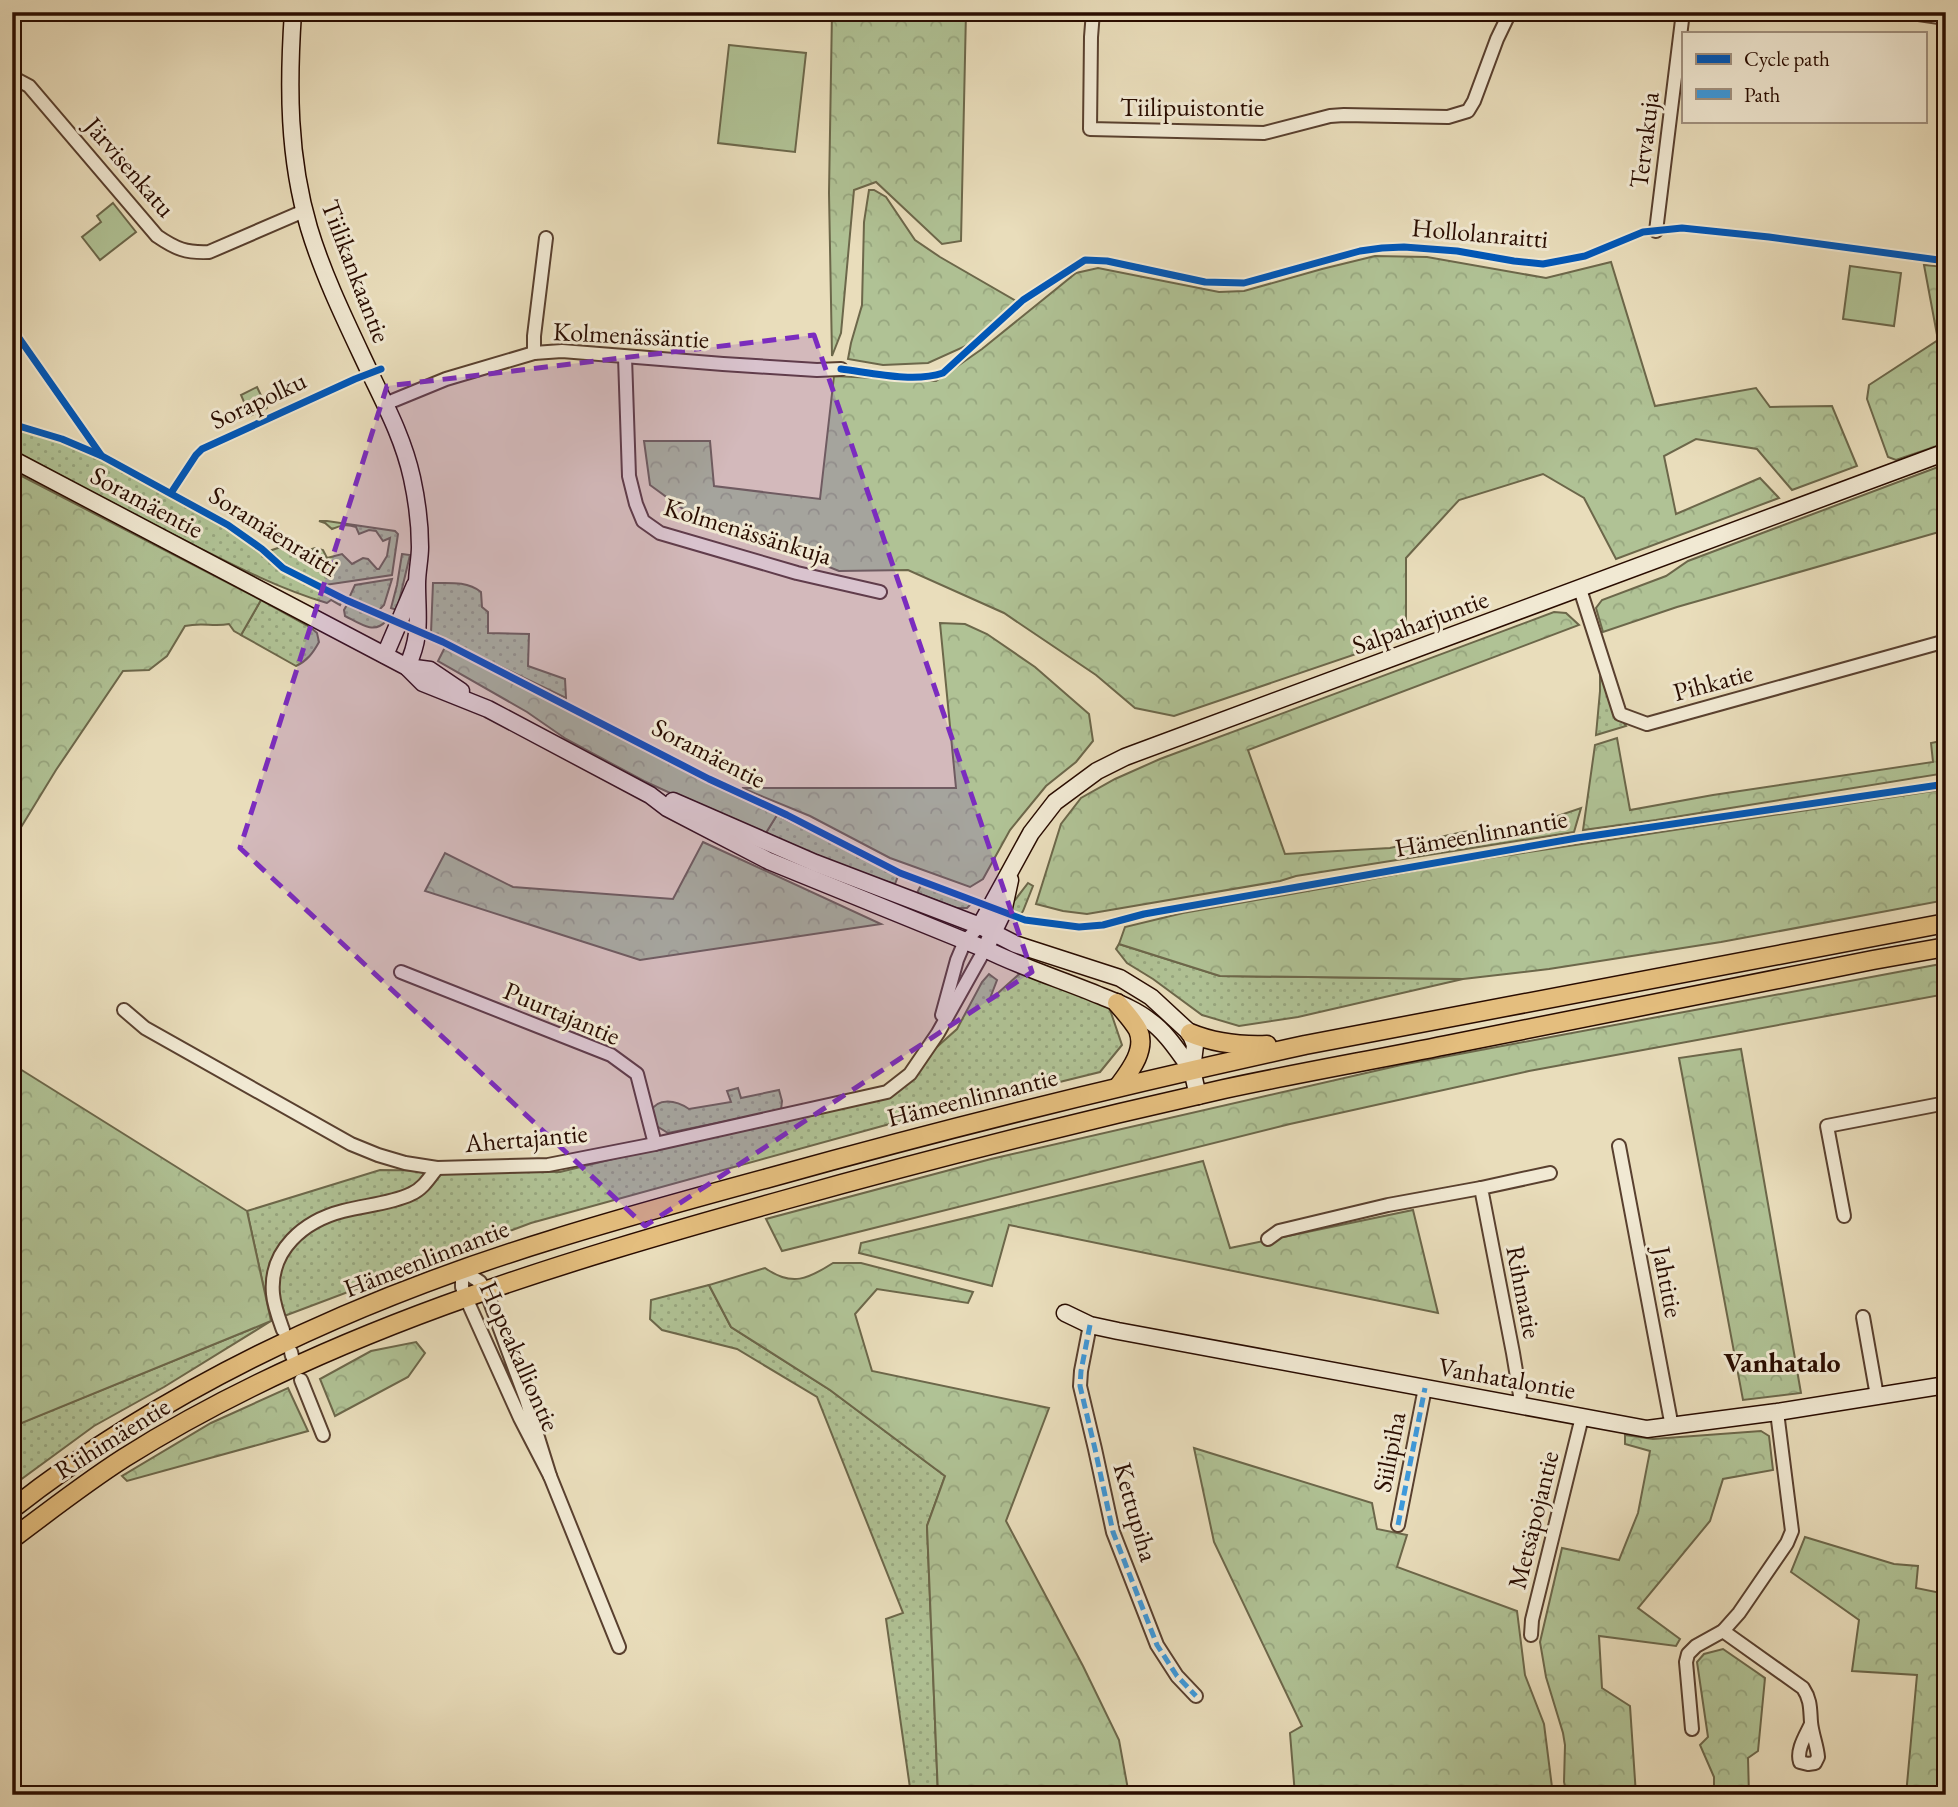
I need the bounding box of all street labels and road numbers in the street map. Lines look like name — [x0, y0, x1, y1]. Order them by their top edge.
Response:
street label: Tervakuja — [1621, 89, 1667, 190]
street label: Tiilipuistontie — [1120, 90, 1264, 124]
street label: Järvisenkatu — [76, 108, 183, 225]
street label: Tiilikankaantie — [313, 195, 399, 347]
street label: Hollolanraitti — [1410, 210, 1550, 256]
street label: Kolmenässäntie — [552, 314, 710, 356]
street label: Sorapolku — [205, 363, 312, 437]
street label: Soramäentie — [85, 458, 209, 546]
street label: Soramäenraitti — [203, 478, 345, 584]
street label: Kolmenässänkuja — [660, 489, 837, 573]
street label: Salpaharjuntie — [1347, 582, 1493, 662]
street label: Pihkatie — [1669, 655, 1757, 709]
street label: Soramäentie — [646, 710, 772, 796]
street label: Hämeenlinnantie — [1392, 801, 1570, 865]
street label: Puurtajantie — [499, 973, 625, 1053]
street label: Hämeenlinnantie — [883, 1059, 1061, 1135]
street label: Ahertajantie — [462, 1116, 589, 1160]
street label: Hämeenlinnantie — [339, 1211, 513, 1305]
street label: Jahtitie — [1644, 1242, 1692, 1320]
street label: Rihmatie — [1498, 1243, 1550, 1341]
street label: Hopeakalliontie — [472, 1276, 568, 1436]
street label: Vanhatalontie — [1436, 1349, 1578, 1407]
street label: Riihimäentie — [48, 1389, 176, 1487]
street label: Siilipiha — [1365, 1408, 1414, 1495]
street label: Metsäpojantie — [1499, 1447, 1567, 1593]
street label: Kettupiha — [1106, 1459, 1167, 1566]

